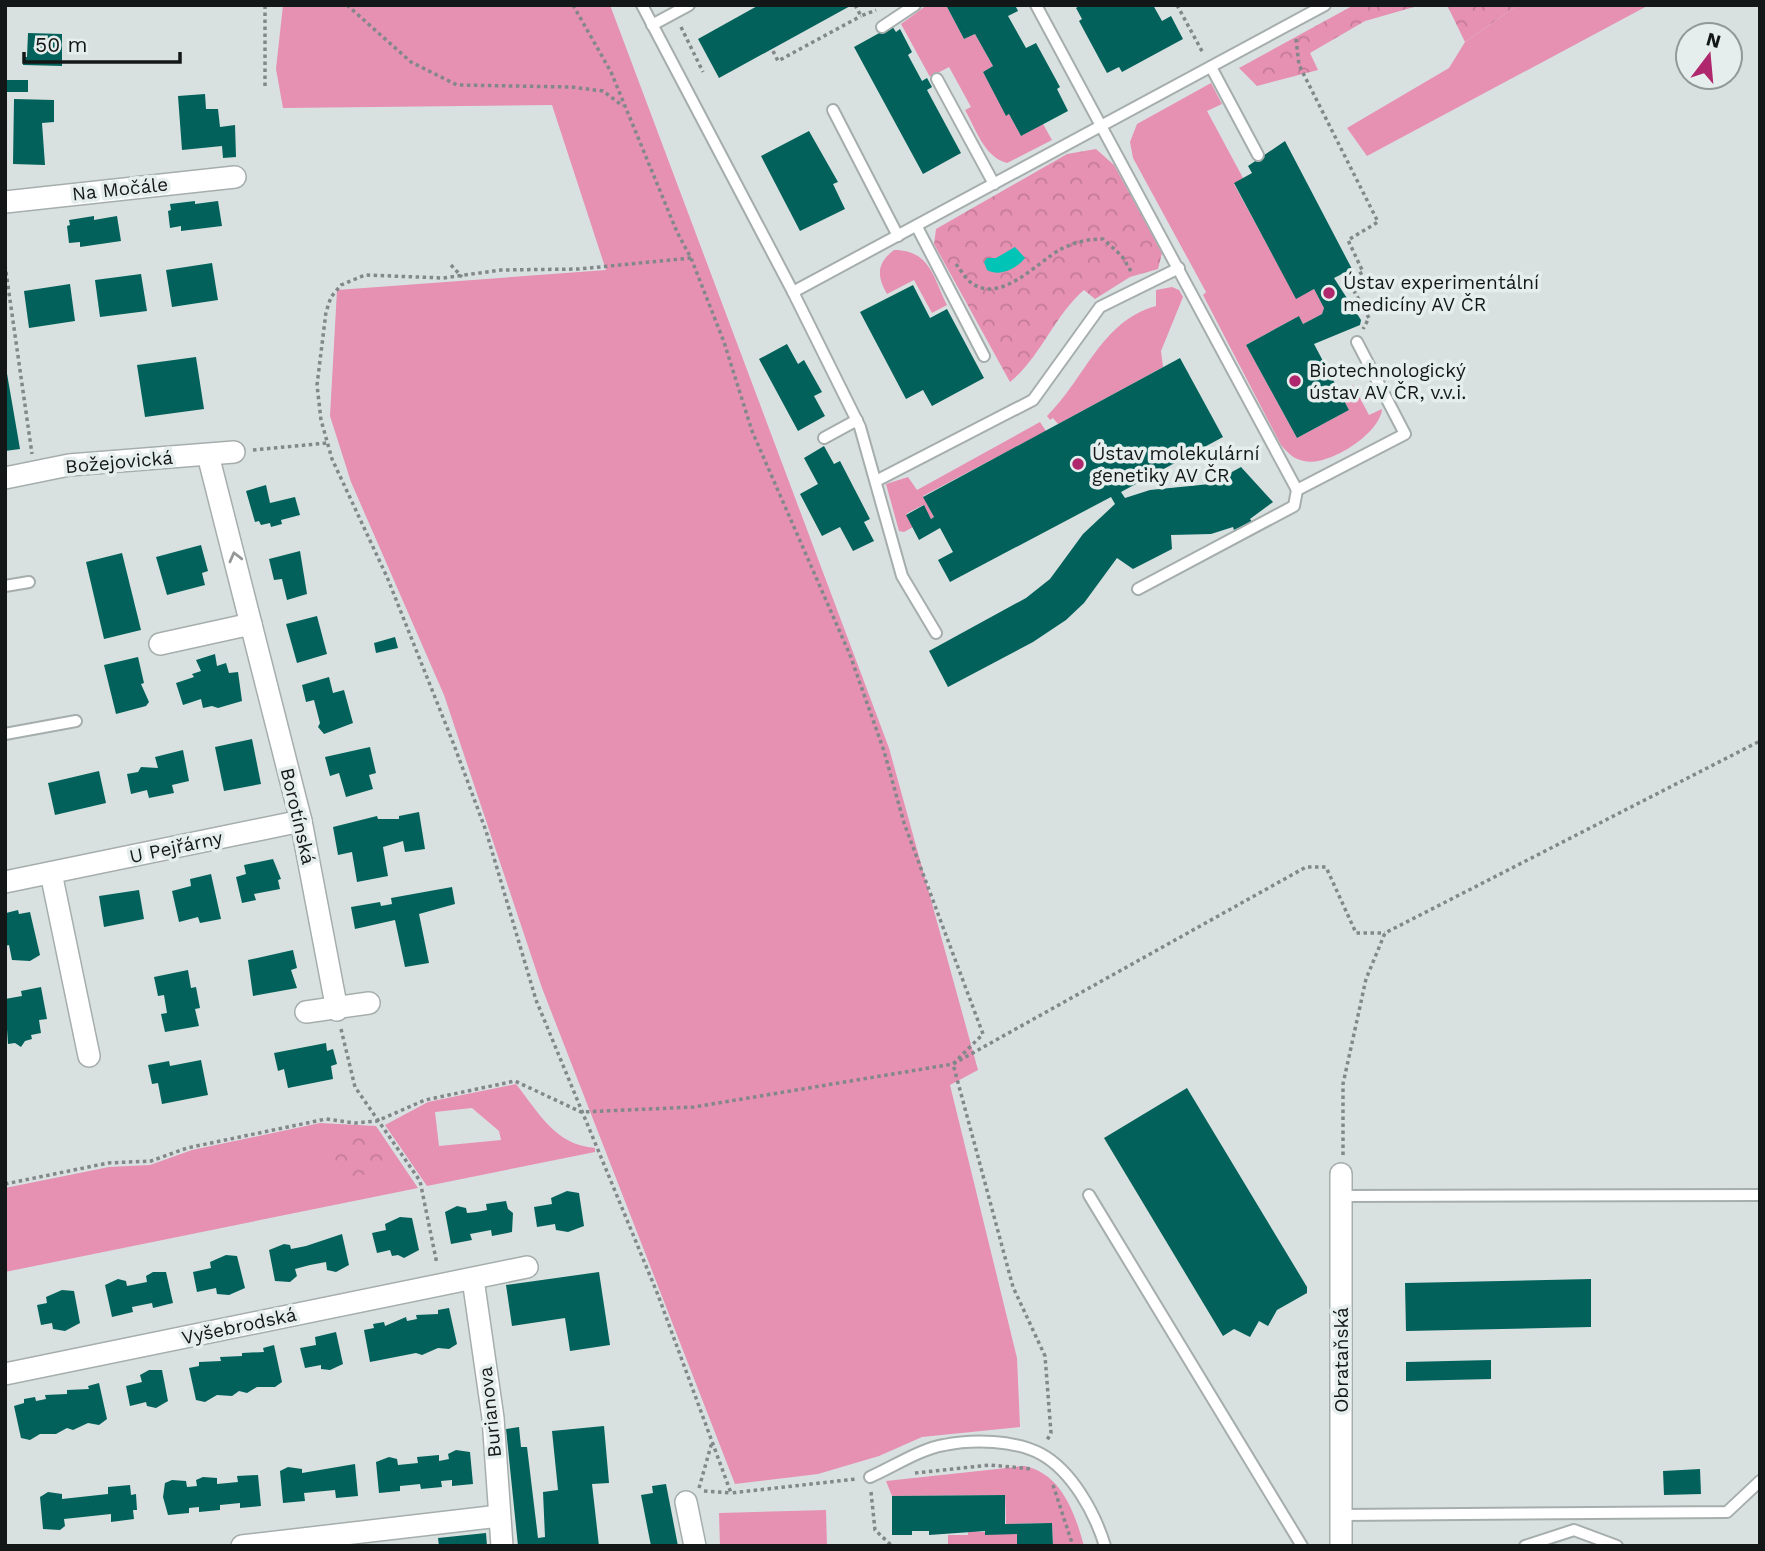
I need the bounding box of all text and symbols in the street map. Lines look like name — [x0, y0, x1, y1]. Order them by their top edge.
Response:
scale bar — [24, 21, 180, 65]
north arrow — [1674, 21, 1744, 91]
text: N — [1704, 27, 1723, 53]
text: 50 m — [35, 32, 87, 57]
street label: Na Močále — [71, 173, 169, 205]
place label: Ústav experimentální medicíny AV ČR — [1343, 271, 1539, 316]
marker: Ústav experimentální medicíny AV ČR — [1321, 285, 1337, 301]
place label: Biotechnologický ústav AV ČR, v.v.i. — [1309, 359, 1466, 404]
marker: Biotechnologický ústav AV ČR, v.v.i. — [1287, 373, 1303, 389]
place label: Ústav molekulární genetiky AV ČR — [1092, 442, 1260, 487]
street label: Božejovická — [64, 446, 174, 478]
marker: Ústav molekulární genetiky AV ČR — [1070, 456, 1086, 472]
one-way arrow — [229, 551, 243, 563]
street label: Borotínská — [276, 765, 320, 867]
street label: U Pejřárny — [127, 826, 225, 868]
street label: Vyšebrodská — [180, 1303, 299, 1349]
street label: Obrataňská — [1330, 1307, 1353, 1413]
street label: Burianova — [474, 1365, 506, 1459]

